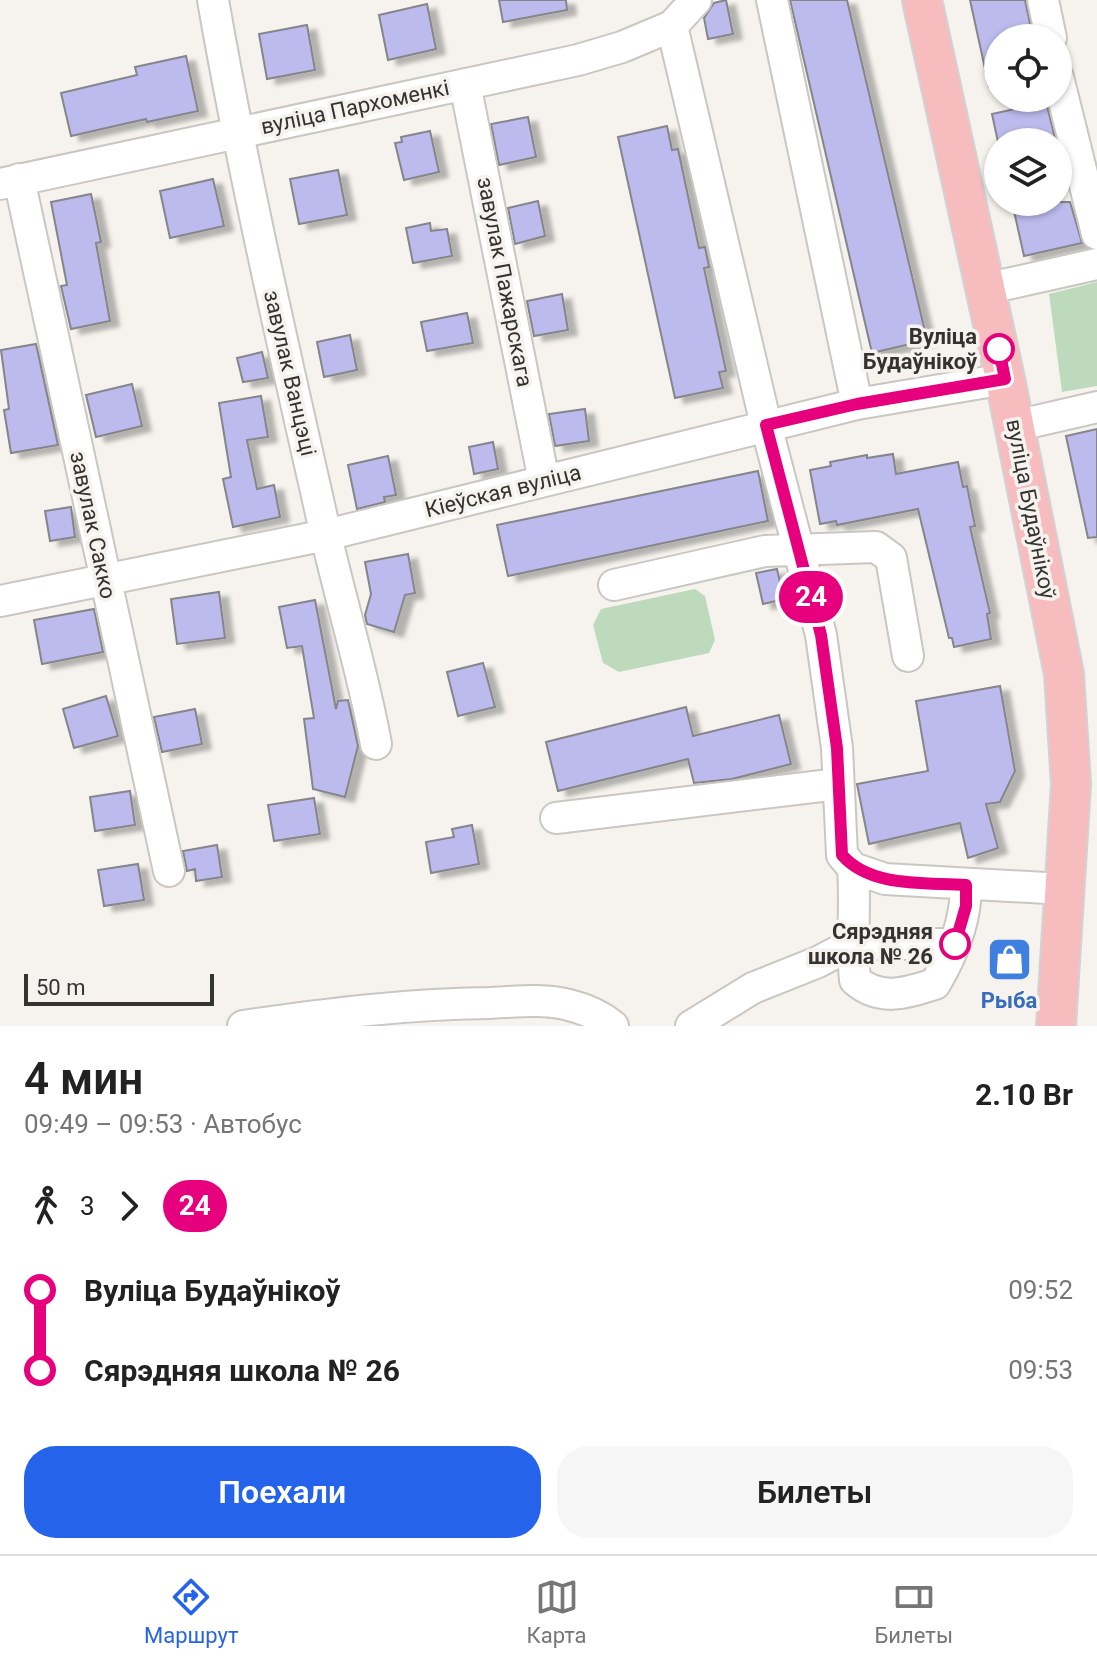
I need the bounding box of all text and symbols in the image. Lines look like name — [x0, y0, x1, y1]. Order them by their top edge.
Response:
map controls — [984, 24, 1072, 216]
button: locate — [984, 24, 1072, 112]
street label: вуліца Пархоменкі — [259, 75, 451, 139]
button: layers — [984, 128, 1072, 216]
street label: завулак Пажарскага — [472, 175, 538, 389]
street label: завулак Ванцэці — [259, 288, 321, 458]
place label: Вуліца Будаўнікоў — [863, 324, 978, 374]
marker: Вуліца Будаўнікоў — [984, 334, 1014, 364]
street label: вуліца Будаўнікоў — [1001, 417, 1061, 602]
street label: завулак Сакко — [65, 449, 121, 601]
street label: Кіеўская вуліца — [422, 460, 584, 522]
line badge: 24 — [775, 571, 847, 623]
text: 24 — [795, 580, 827, 613]
place label: Сярэдняя школа № 26 — [808, 919, 933, 969]
marker: Сярэдняя школа № 26 — [940, 929, 970, 959]
shop icon: Рыба — [985, 935, 1033, 983]
scale bar — [24, 970, 214, 1006]
text: 50 m — [36, 975, 85, 1000]
place label: Рыба — [981, 988, 1038, 1013]
text: 4 мин — [24, 1053, 143, 1105]
text: 2.10 Br — [975, 1077, 1073, 1112]
text: 09:49 – 09:53 · Автобус — [24, 1109, 302, 1139]
icon: walk — [24, 1184, 68, 1228]
icon: forward — [107, 1184, 151, 1228]
text: 24 — [179, 1189, 211, 1222]
text: 3 — [80, 1191, 95, 1221]
text: Вуліца Будаўнікоў — [84, 1273, 340, 1308]
text: 09:52 — [1008, 1275, 1073, 1305]
text: Сярэдняя школа № 26 — [84, 1353, 400, 1388]
text: 09:53 — [1008, 1355, 1073, 1385]
button: Поехали — [24, 1446, 541, 1538]
button: Билеты — [557, 1446, 1073, 1538]
tab: Маршрут — [144, 1575, 239, 1648]
tab: Карта — [527, 1575, 587, 1648]
tab: Билеты — [875, 1575, 953, 1648]

